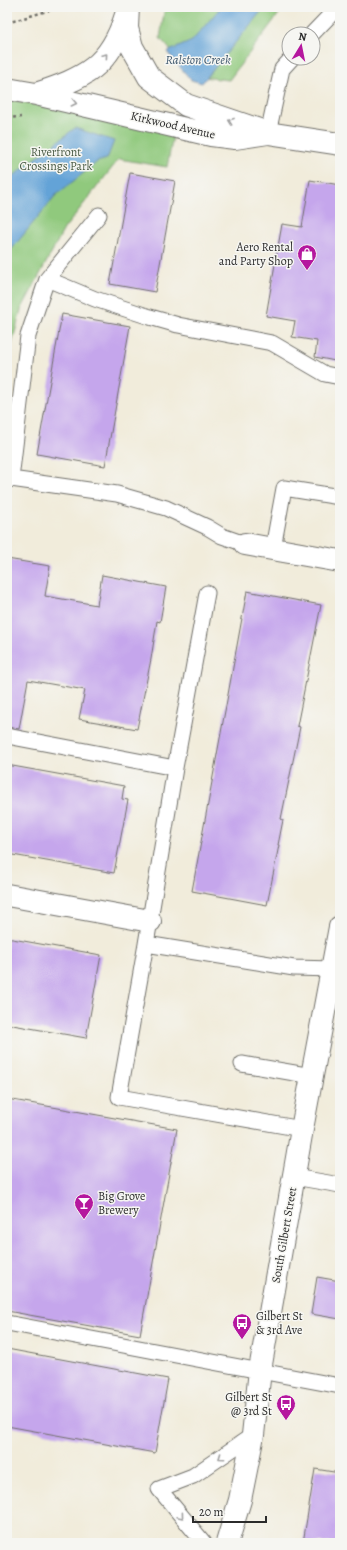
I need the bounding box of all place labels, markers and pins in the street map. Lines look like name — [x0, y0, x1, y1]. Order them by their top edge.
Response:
place label: Aero Rental and Party Shop — [219, 239, 293, 269]
shop icon: Aero Rental and Party Shop — [296, 243, 318, 271]
place label: Big Grove Brewery — [98, 1188, 145, 1218]
bar icon: Big Grove Brewery — [73, 1192, 95, 1220]
place label: Gilbert St & 3rd Ave — [256, 1308, 303, 1338]
bus stop icon: Gilbert St & 3rd Ave — [231, 1312, 253, 1340]
place label: Gilbert St @ 3rd St — [225, 1389, 272, 1419]
bus stop icon: Gilbert St @ 3rd St — [275, 1393, 297, 1421]

